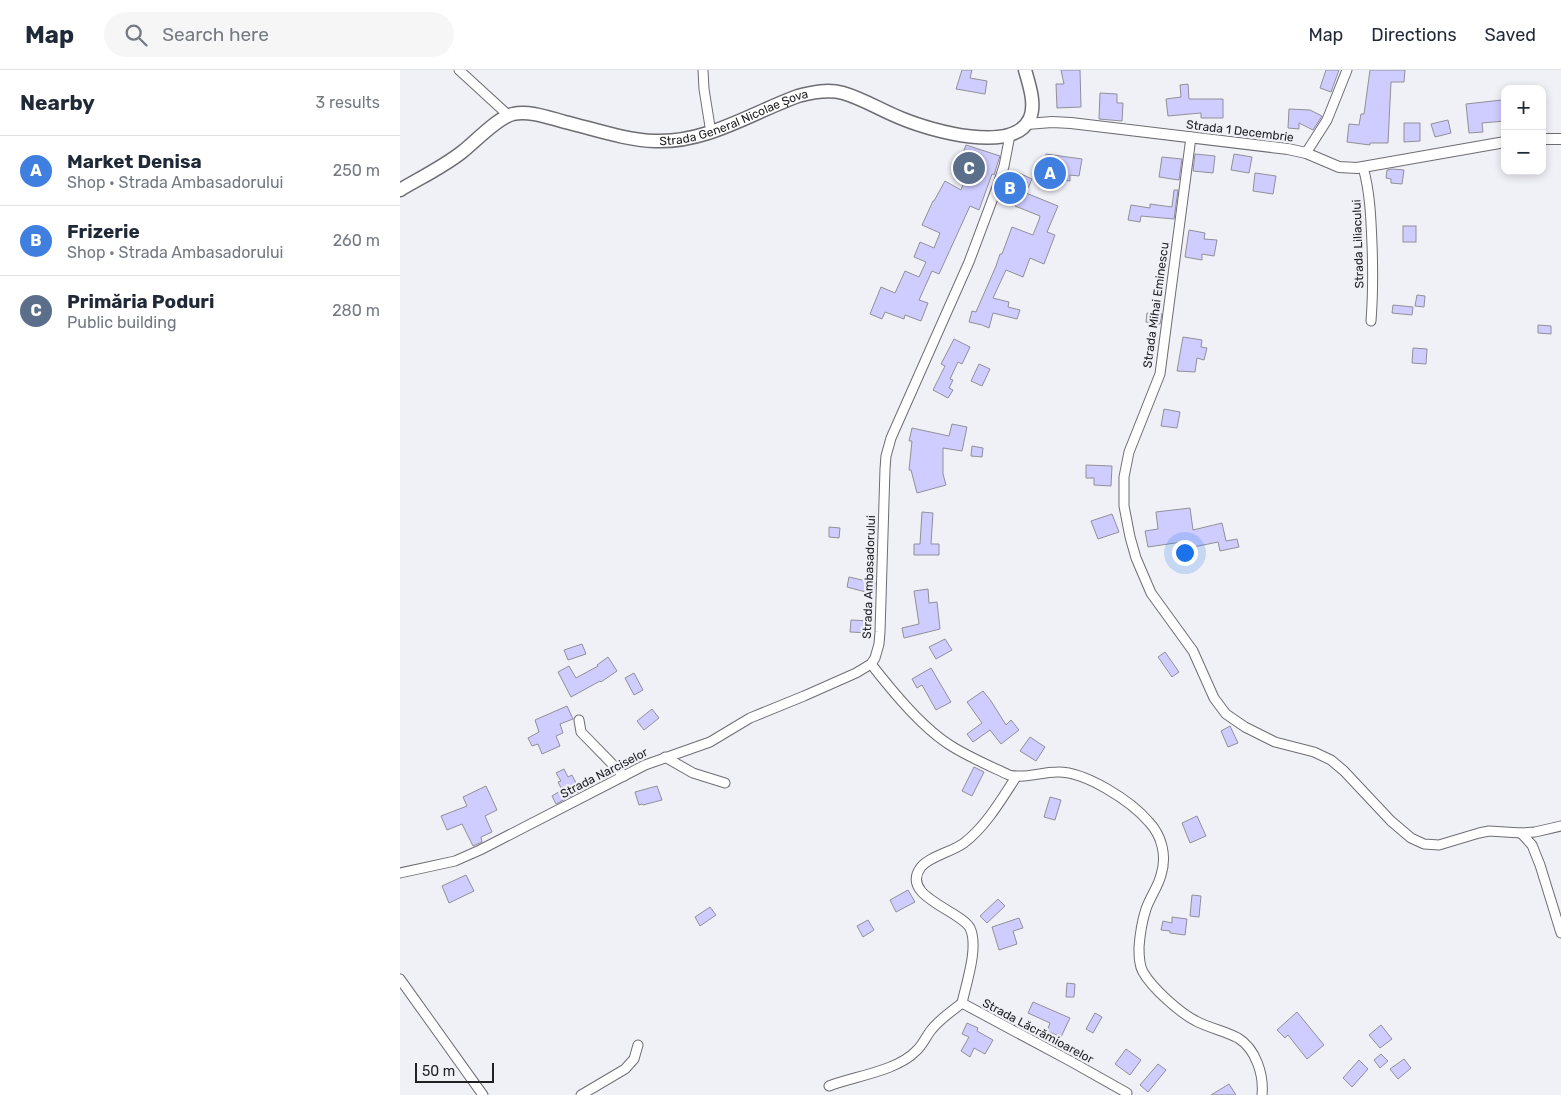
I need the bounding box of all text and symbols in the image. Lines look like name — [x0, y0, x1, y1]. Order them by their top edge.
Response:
search box — [104, 12, 454, 57]
text: Map — [25, 21, 74, 49]
icon: search — [122, 21, 150, 49]
text: Search here — [162, 23, 269, 46]
text: Map — [1308, 24, 1343, 46]
text: Directions — [1371, 24, 1457, 46]
text: Saved — [1485, 24, 1536, 46]
map controls — [1501, 85, 1546, 175]
button: + — [1501, 85, 1546, 130]
street label: Strada General Nicolae Șova — [659, 87, 810, 148]
text: Nearby — [20, 90, 95, 115]
text: 3 results — [315, 93, 380, 112]
street label: Strada 1 Decembrie — [1185, 117, 1295, 145]
button: − — [1501, 130, 1546, 175]
pin: C — [953, 149, 985, 187]
text: Market Denisa — [67, 150, 202, 173]
pin: A — [1034, 154, 1066, 192]
text: A — [30, 161, 42, 180]
text: 250 m — [333, 161, 380, 180]
pin: B — [994, 169, 1026, 207]
text: Shop · Strada Ambasadorului — [67, 173, 283, 192]
street label: Strada Liliacului — [1349, 199, 1367, 289]
text: Frizerie — [67, 220, 140, 243]
text: B — [30, 231, 42, 250]
text: 260 m — [333, 231, 380, 250]
street label: Strada Mihai Eminescu — [1140, 241, 1172, 369]
text: Shop · Strada Ambasadorului — [67, 243, 283, 262]
text: Primăria Poduri — [67, 290, 214, 313]
text: C — [30, 301, 42, 320]
text: 280 m — [332, 301, 380, 320]
text: Public building — [67, 313, 177, 332]
street label: Strada Ambasadorului — [860, 515, 878, 639]
your location — [1172, 540, 1198, 566]
street label: Strada Narciselor — [558, 745, 650, 801]
street label: Strada Lăcrămioarelor — [980, 996, 1096, 1066]
scale bar — [415, 1060, 494, 1083]
text: 50 m — [422, 1063, 455, 1080]

